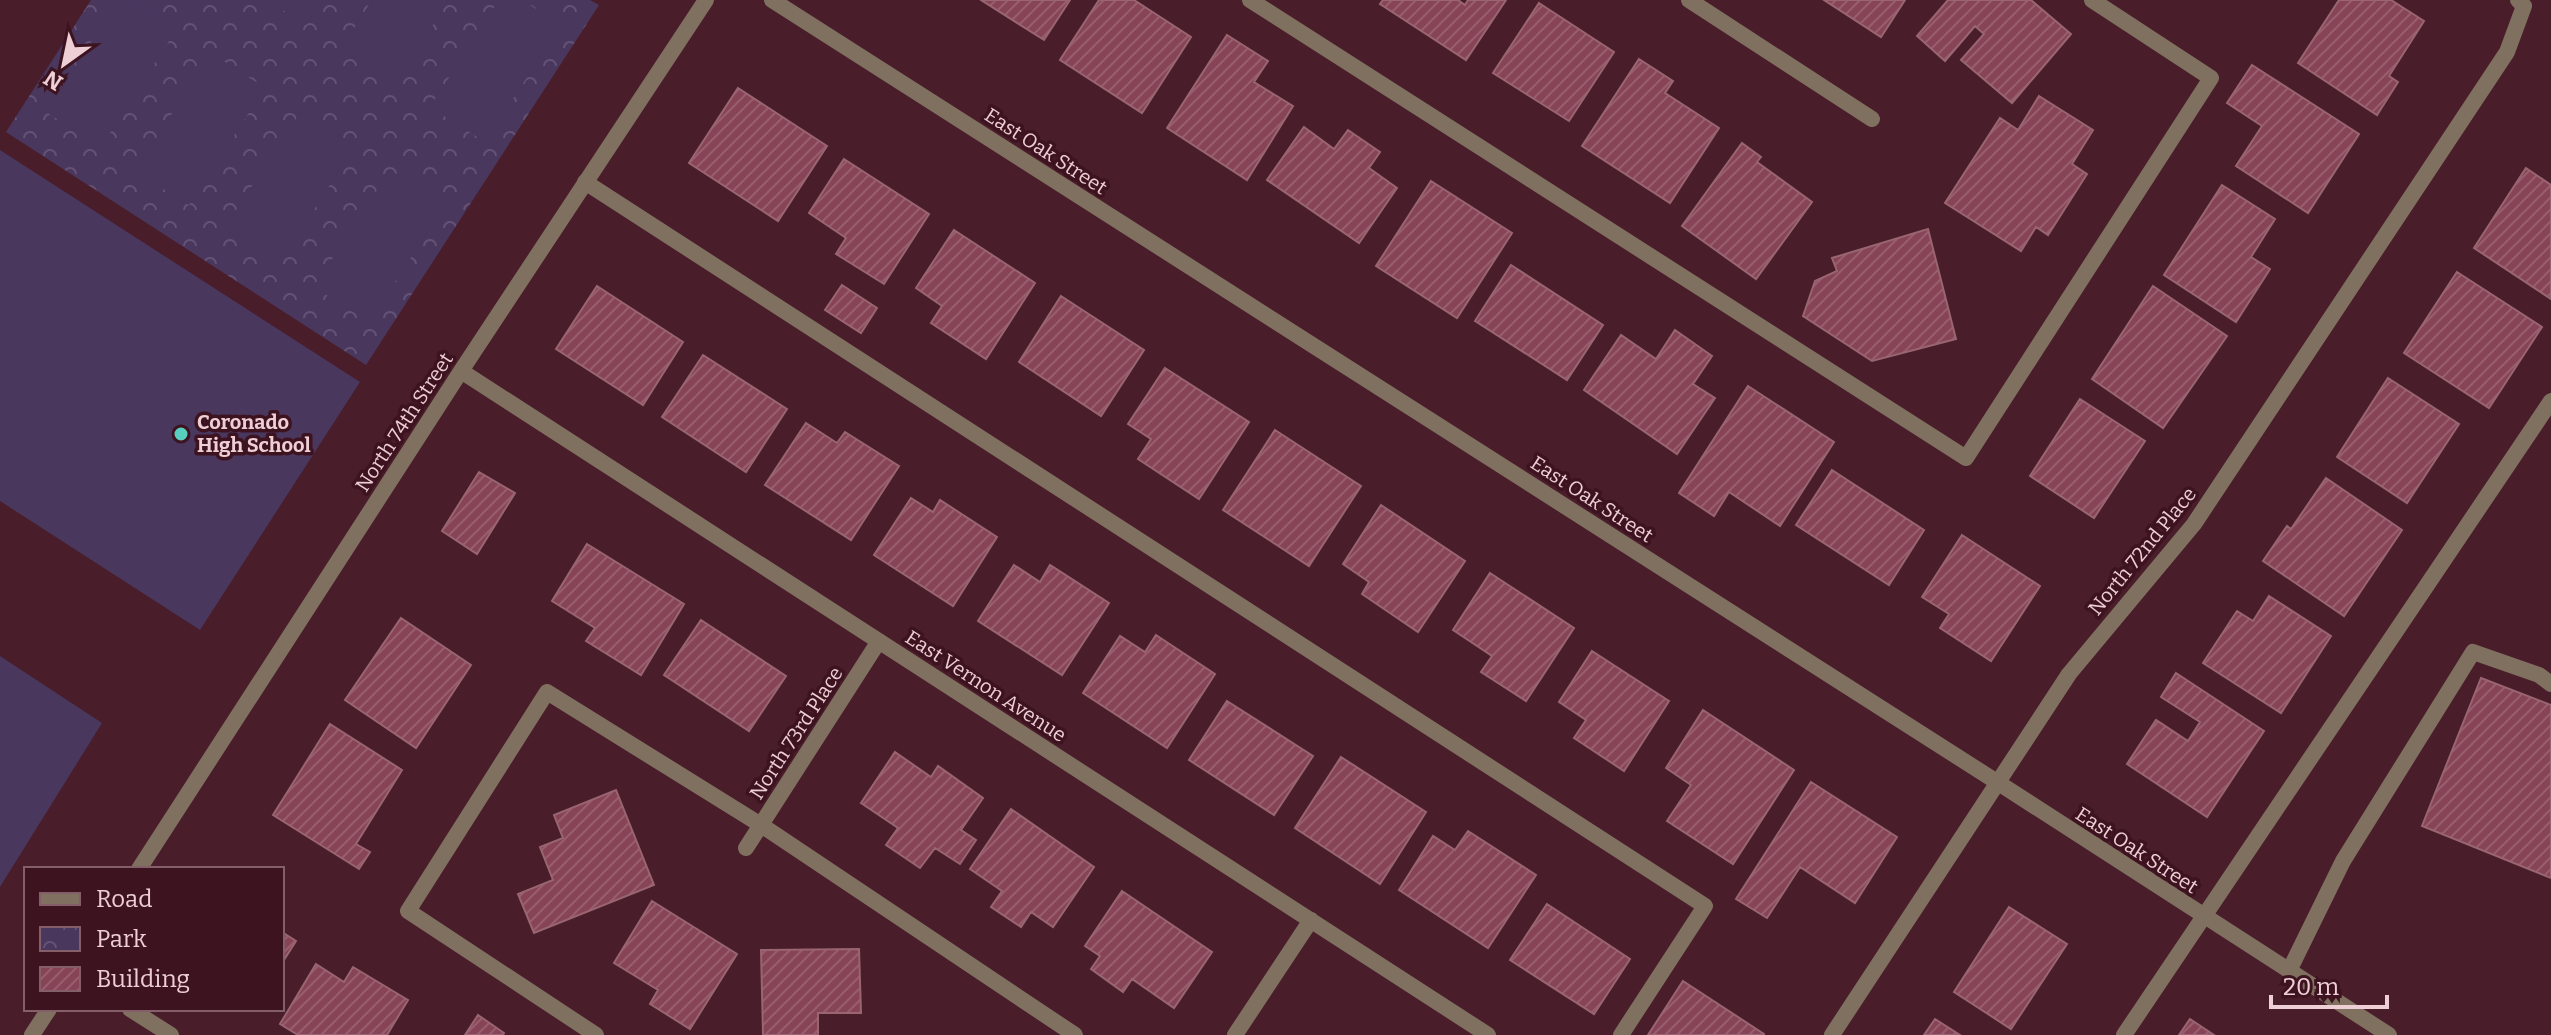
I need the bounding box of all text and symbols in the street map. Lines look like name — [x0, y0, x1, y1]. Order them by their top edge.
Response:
north arrow — [24, 24, 104, 104]
text: N — [39, 64, 68, 96]
street label: East Oak Street — [980, 103, 1112, 199]
street label: North 74th Street — [350, 348, 458, 496]
place label: Coronado High School — [197, 410, 311, 457]
marker: Coronado High School — [172, 425, 190, 443]
street label: East Oak Street — [1526, 451, 1658, 547]
street label: North 72nd Place — [2083, 482, 2201, 620]
street label: East Vernon Avenue — [901, 625, 1071, 747]
street label: North 73rd Place — [744, 662, 848, 804]
street label: East Oak Street — [2071, 802, 2203, 898]
legend — [24, 867, 284, 1011]
text: Road — [96, 885, 152, 913]
text: Park — [96, 925, 147, 953]
scale bar — [2271, 959, 2387, 1009]
text: Building — [96, 965, 190, 993]
text: 20 m — [2283, 973, 2339, 1001]

